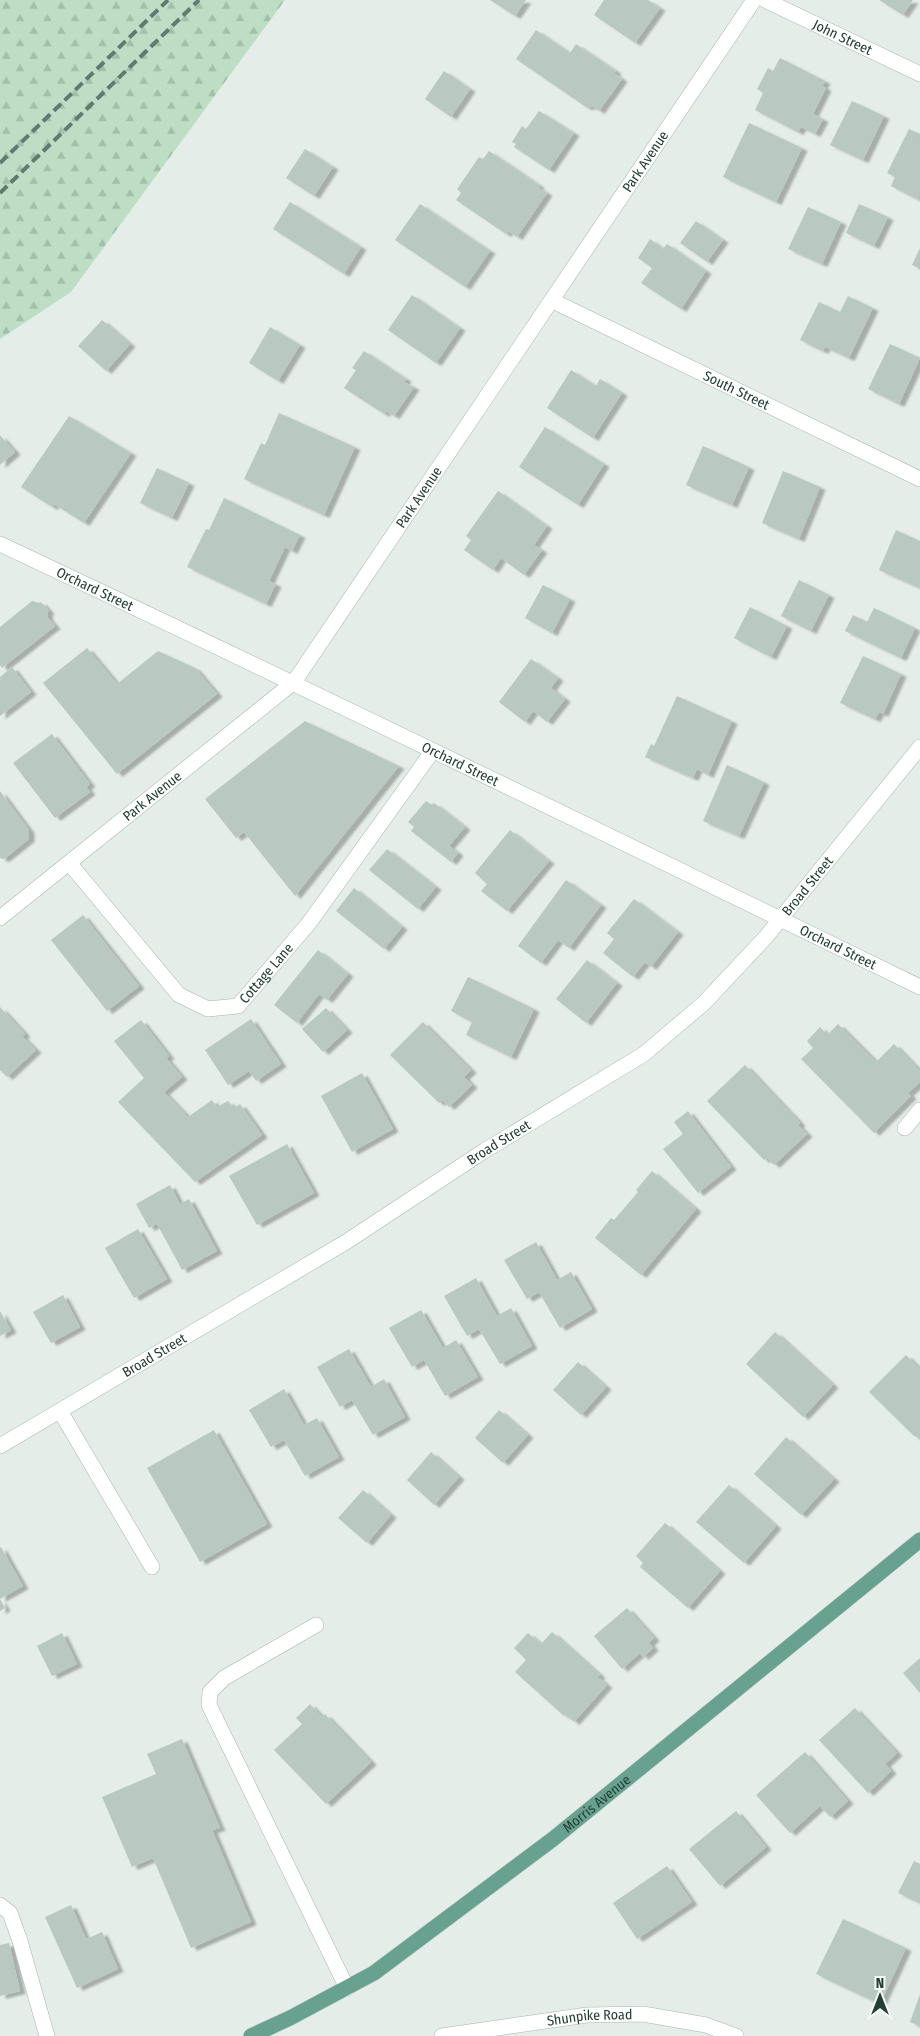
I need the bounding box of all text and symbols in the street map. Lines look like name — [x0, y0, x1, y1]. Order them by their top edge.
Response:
street label: John Street — [810, 16, 875, 59]
street label: Park Avenue — [618, 127, 672, 195]
street label: South Street — [701, 367, 773, 413]
street label: Park Avenue — [392, 463, 445, 531]
street label: Orchard Street — [54, 563, 137, 615]
street label: Orchard Street — [419, 738, 502, 790]
street label: Park Avenue — [119, 767, 185, 825]
street label: Broad Street — [778, 852, 837, 919]
street label: Orchard Street — [797, 921, 880, 973]
street label: Cottage Lane — [236, 939, 297, 1007]
street label: Broad Street — [464, 1116, 534, 1168]
street label: Broad Street — [119, 1329, 190, 1381]
street label: Morris Avenue — [559, 1771, 634, 1836]
north arrow — [855, 1971, 905, 2021]
text: N — [876, 1975, 884, 1992]
street label: Shunpike Road — [546, 2006, 632, 2029]

